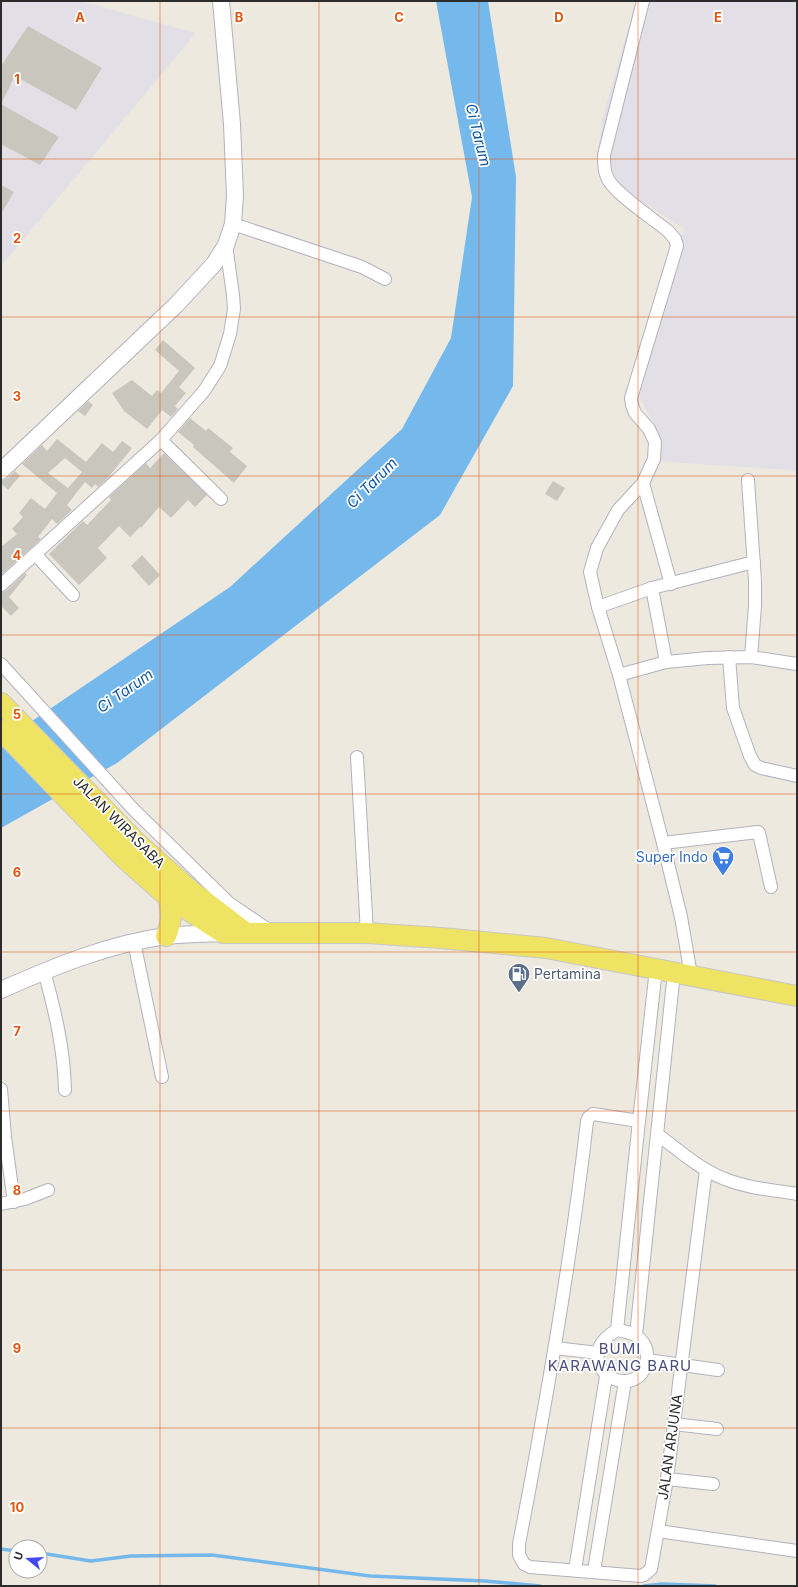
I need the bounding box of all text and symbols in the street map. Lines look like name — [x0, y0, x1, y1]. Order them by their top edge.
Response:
text: A — [75, 9, 85, 25]
text: B — [235, 9, 244, 25]
text: C — [394, 9, 404, 25]
text: D — [554, 9, 564, 25]
text: E — [714, 9, 722, 25]
text: 1 — [14, 71, 20, 87]
water label: Ci Tarum — [461, 101, 495, 168]
text: 2 — [13, 230, 21, 246]
text: 3 — [13, 388, 21, 404]
water label: Ci Tarum — [342, 453, 401, 512]
text: 4 — [13, 547, 22, 563]
water label: Ci Tarum — [93, 664, 156, 717]
text: 5 — [13, 706, 21, 722]
street label: JALAN WIRASABA — [70, 772, 169, 871]
supermarket icon: Super Indo — [710, 844, 736, 877]
place label: Super Indo — [636, 848, 708, 865]
text: 6 — [13, 864, 21, 880]
fuel station icon: Pertamina — [506, 961, 532, 994]
place label: Pertamina — [534, 965, 601, 982]
text: 7 — [13, 1023, 21, 1039]
text: 8 — [13, 1182, 21, 1198]
district label: BUMI KARAWANG BARU — [548, 1339, 692, 1375]
text: 9 — [13, 1340, 21, 1356]
street label: JALAN ARJUNA — [654, 1393, 685, 1501]
text: 10 — [10, 1499, 24, 1515]
north arrow — [8, 1539, 48, 1579]
text: U — [11, 1550, 26, 1562]

